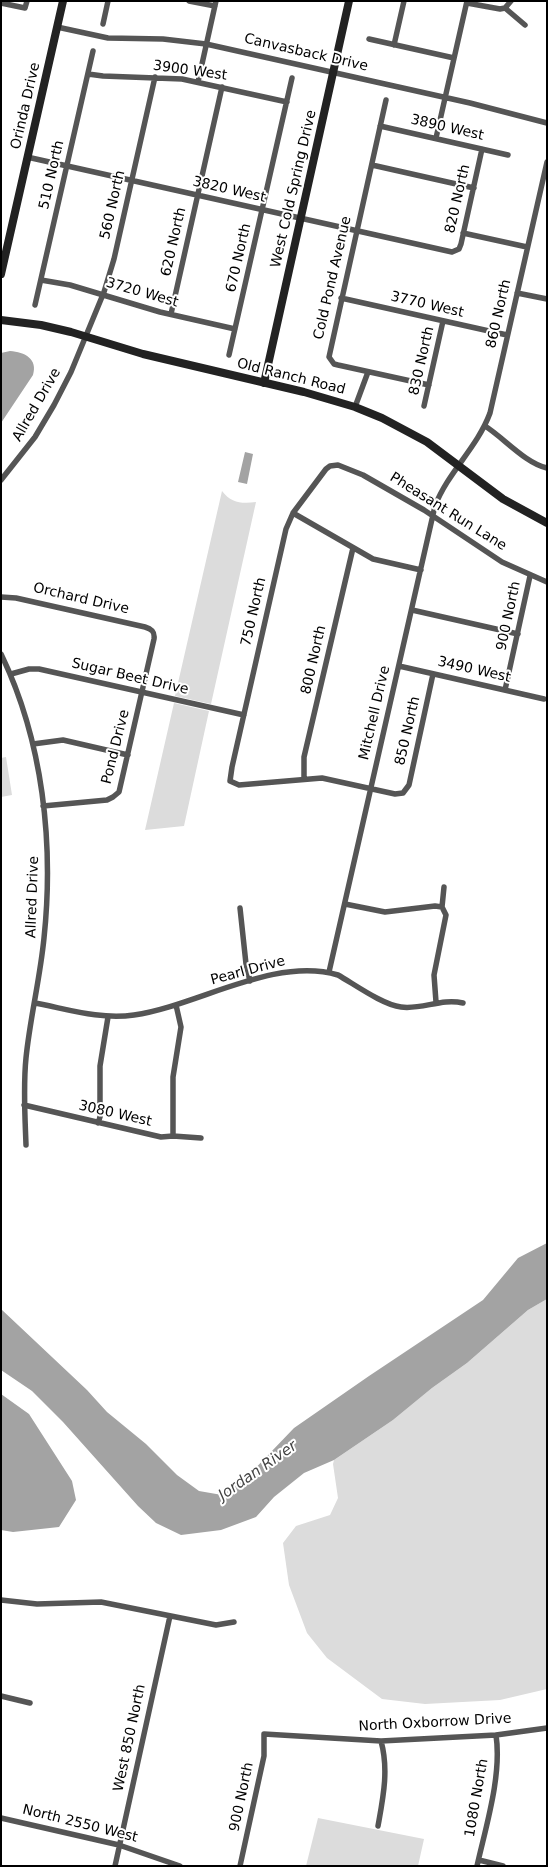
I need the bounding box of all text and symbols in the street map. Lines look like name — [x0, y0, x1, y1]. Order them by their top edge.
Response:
street label: Canvasback Drive — [243, 31, 369, 75]
street label: 3900 West — [152, 57, 228, 85]
street label: Orinda Drive — [8, 61, 44, 151]
street label: West Cold Spring Drive — [268, 108, 320, 270]
street label: 3890 West — [409, 111, 485, 145]
street label: 510 North — [36, 139, 68, 211]
street label: 820 North — [442, 163, 474, 235]
street label: 560 North — [97, 169, 129, 241]
street label: 3820 West — [191, 173, 267, 207]
street label: 620 North — [158, 206, 190, 278]
street label: Cold Pond Avenue — [311, 215, 355, 341]
street label: 670 North — [223, 222, 255, 294]
street label: 3720 West — [104, 275, 180, 311]
street label: 860 North — [483, 278, 515, 350]
street label: 3770 West — [389, 288, 465, 322]
street label: 830 North — [406, 325, 438, 397]
street label: Old Ranch Road — [235, 355, 347, 399]
street label: Allred Drive — [9, 365, 65, 445]
street label: Pheasant Run Lane — [387, 469, 509, 555]
street label: 750 North — [238, 576, 270, 648]
street label: Orchard Drive — [31, 580, 131, 618]
street label: 900 North — [493, 580, 525, 652]
street label: 800 North — [298, 624, 330, 696]
street label: 3490 West — [436, 653, 512, 687]
street label: Sugar Beet Drive — [70, 655, 190, 699]
street label: Mitchell Drive — [356, 664, 394, 762]
street label: 850 North — [392, 695, 424, 767]
street label: Pond Drive — [99, 708, 133, 786]
street label: Allred Drive — [23, 856, 43, 938]
street label: Pearl Drive — [209, 953, 287, 989]
street label: 3080 West — [77, 1097, 153, 1131]
water label: Jordan River — [215, 1437, 301, 1505]
street label: West 850 North — [110, 1683, 150, 1793]
street label: North Oxborrow Drive — [358, 1711, 512, 1735]
street label: 1080 North — [462, 1758, 492, 1838]
street label: 900 North — [226, 1761, 258, 1833]
street label: North 2550 West — [21, 1802, 139, 1846]

